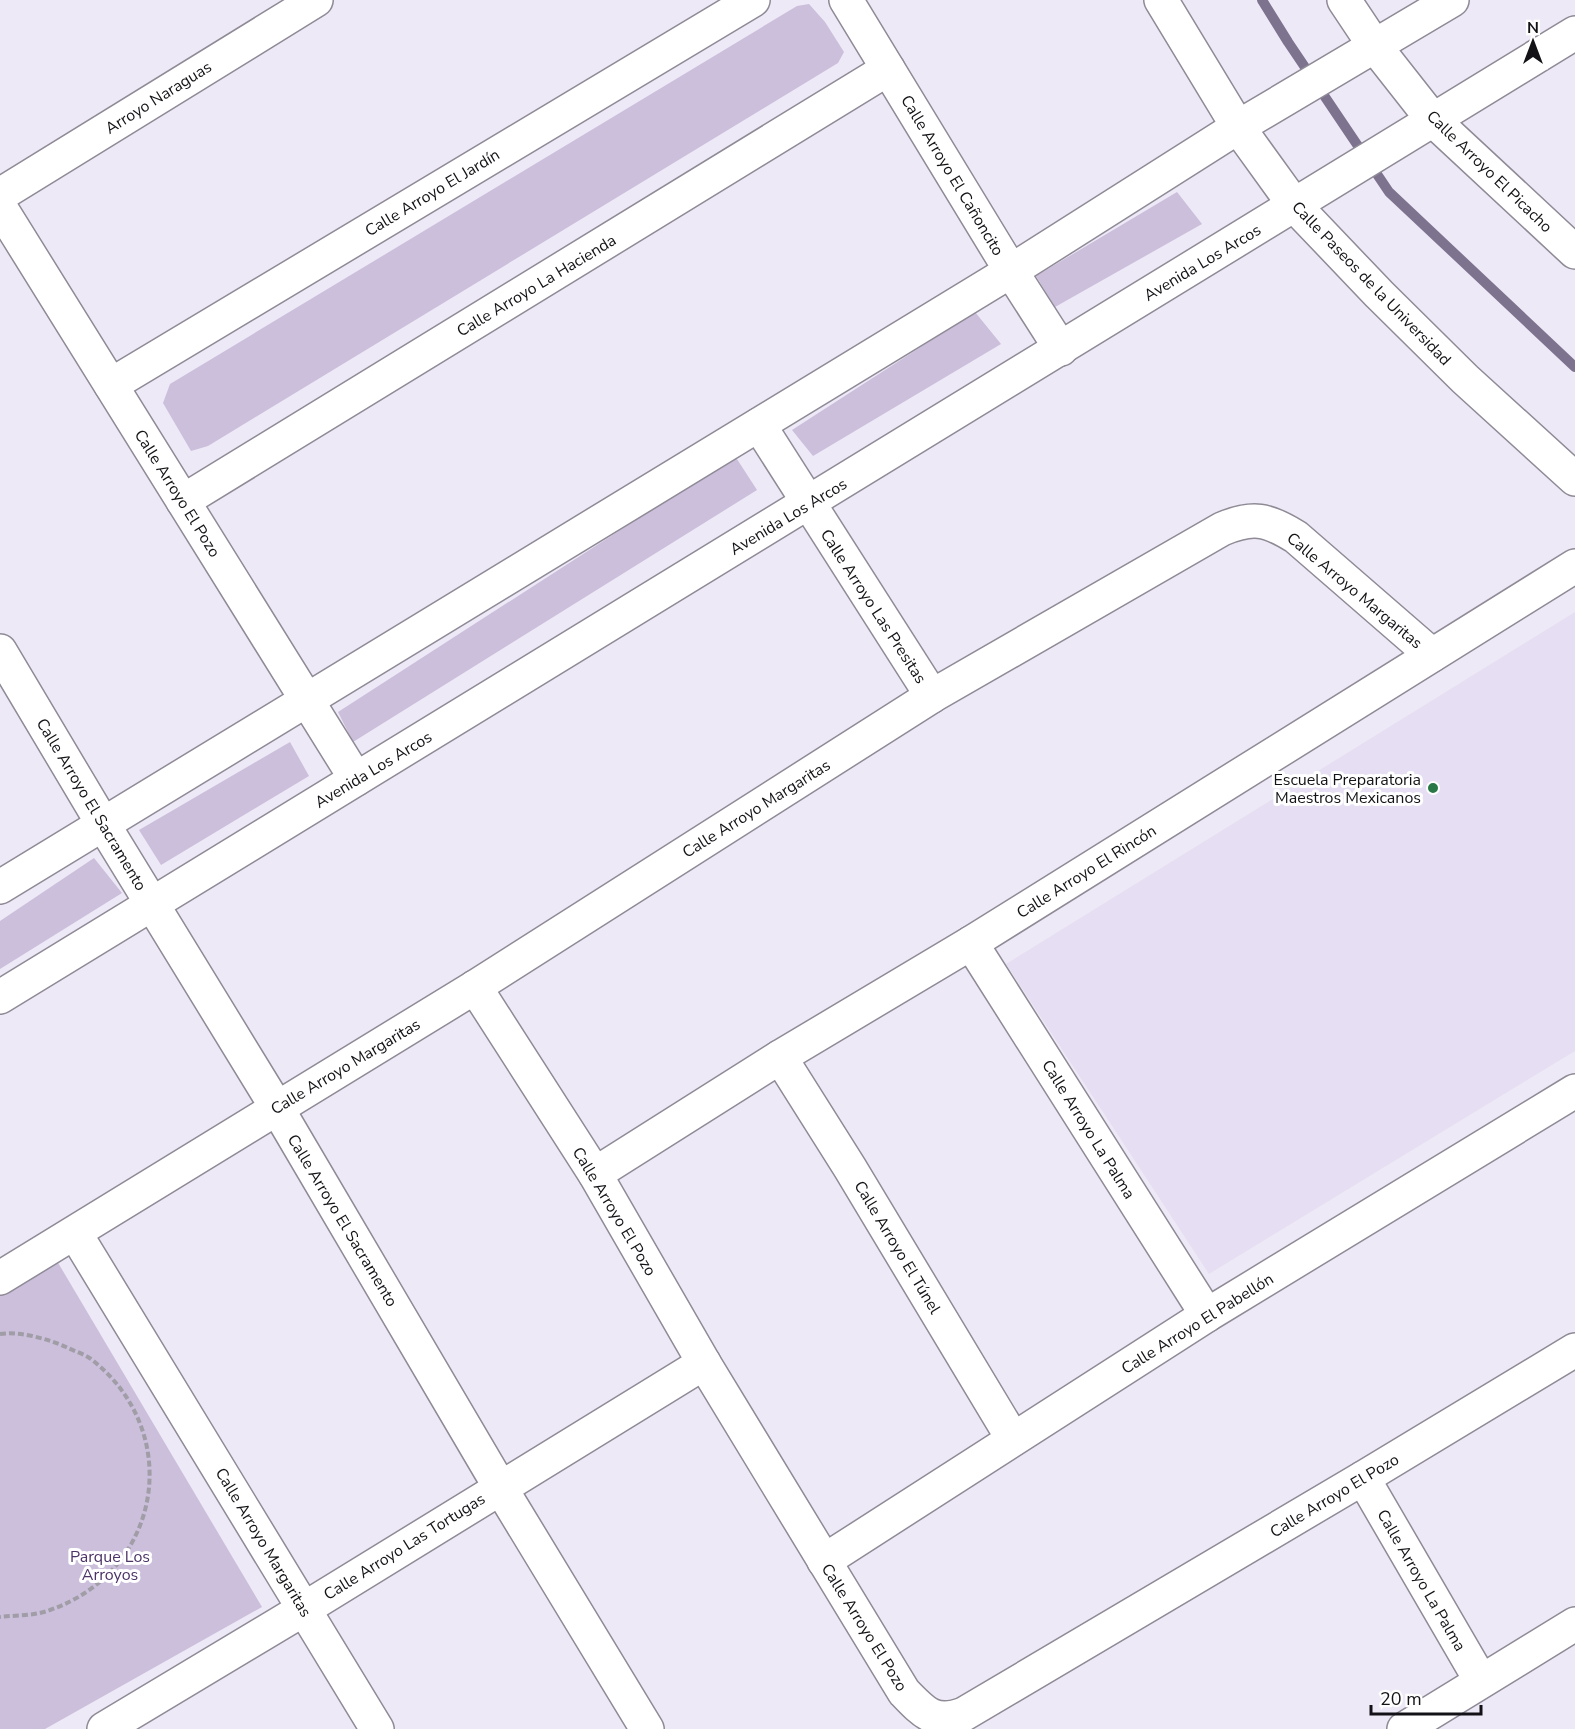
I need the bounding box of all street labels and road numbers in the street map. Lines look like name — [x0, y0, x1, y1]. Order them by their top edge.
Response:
street label: Arroyo Naraguas — [101, 56, 216, 139]
street label: Calle Arroyo El Cañoncito — [895, 91, 1009, 260]
street label: Calle Arroyo El Picacho — [1422, 106, 1557, 238]
street label: Calle Arroyo El Jardín — [361, 144, 504, 242]
street label: Calle Paseos de la Universidad — [1287, 197, 1456, 371]
street label: Avenida Los Arcos — [1140, 219, 1265, 307]
street label: Calle Arroyo La Hacienda — [453, 229, 620, 342]
street label: Calle Arroyo El Pozo — [129, 425, 225, 562]
street label: Avenida Los Arcos — [726, 473, 851, 561]
street label: Calle Arroyo Las Presitas — [815, 525, 931, 688]
street label: Calle Arroyo Margaritas — [1282, 527, 1427, 654]
street label: Calle Arroyo El Sacramento — [31, 714, 152, 895]
street label: Avenida Los Arcos — [311, 726, 436, 814]
street label: Calle Arroyo Margaritas — [678, 754, 835, 863]
street label: Calle Arroyo El Rincón — [1013, 820, 1161, 924]
street label: Calle Arroyo Margaritas — [267, 1013, 424, 1120]
street label: Calle Arroyo La Palma — [1036, 1056, 1140, 1203]
street label: Calle Arroyo El Sacramento — [282, 1130, 403, 1311]
street label: Calle Arroyo El Pozo — [567, 1143, 661, 1280]
street label: Calle Arroyo El Túnel — [849, 1177, 946, 1318]
street label: Calle Arroyo El Pabellón — [1117, 1268, 1278, 1380]
street label: Calle Arroyo El Pozo — [1266, 1449, 1403, 1543]
street label: Calle Arroyo Margaritas — [210, 1464, 317, 1621]
street label: Calle Arroyo Las Tortugas — [320, 1488, 489, 1606]
street label: Calle Arroyo La Palma — [1372, 1506, 1471, 1655]
street label: Calle Arroyo El Pozo — [816, 1559, 912, 1696]

